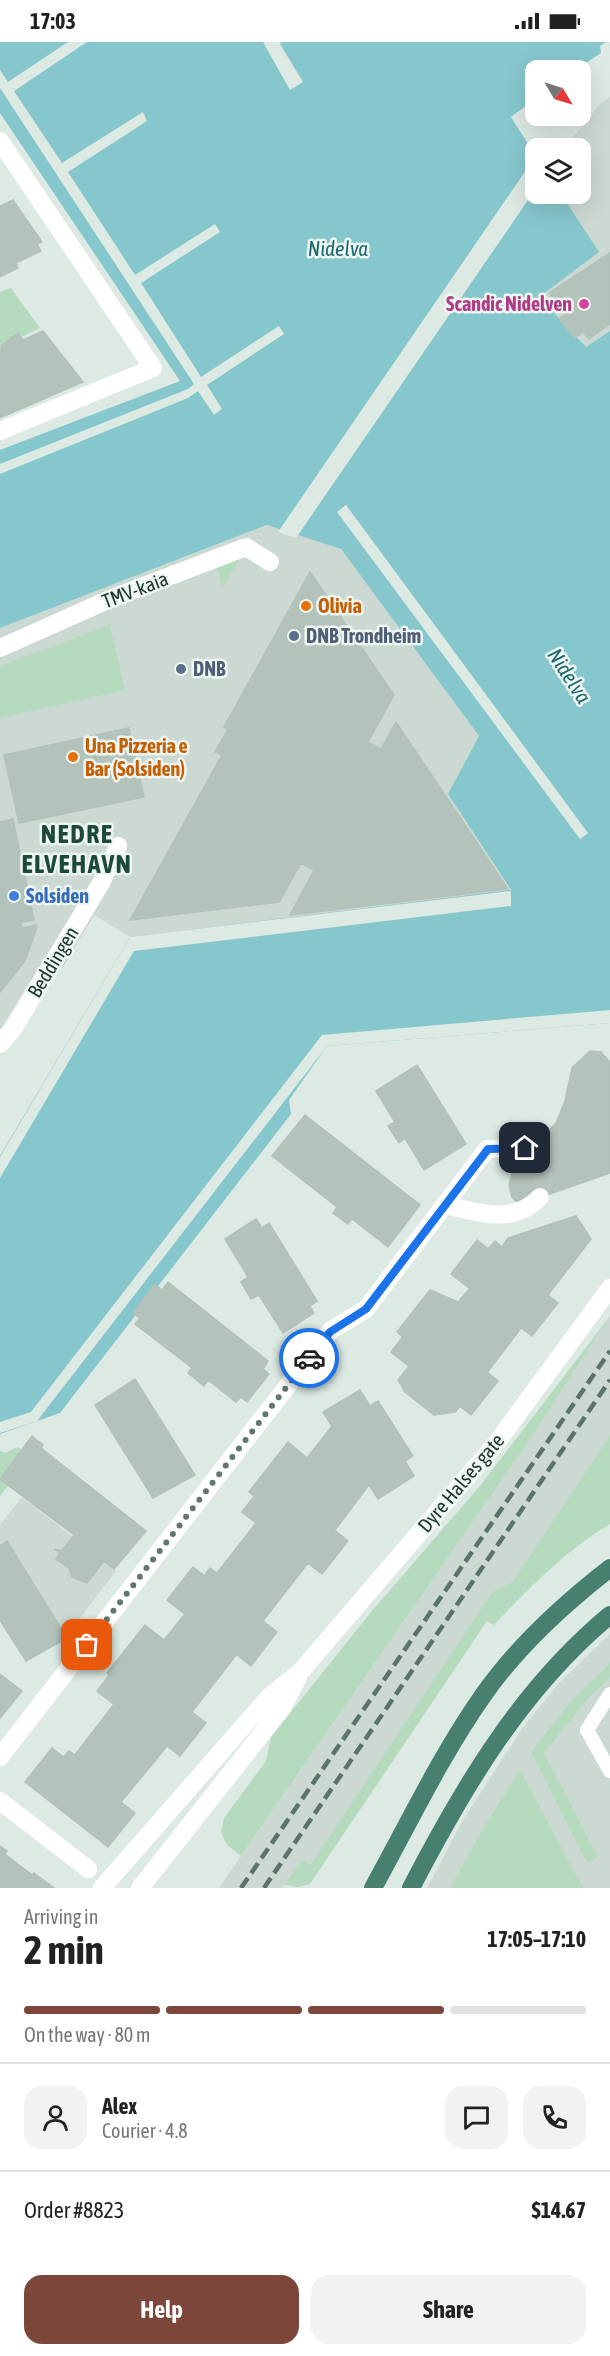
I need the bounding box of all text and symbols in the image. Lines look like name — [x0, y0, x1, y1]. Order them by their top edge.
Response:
text: 17:03 — [30, 8, 76, 34]
north arrow — [525, 60, 591, 126]
map controls — [525, 60, 591, 204]
button: layers — [525, 138, 591, 204]
water label: Nidelva — [308, 236, 368, 260]
place label: Scandic Nidelven — [446, 292, 572, 315]
marker: Scandic Nidelven — [577, 297, 591, 311]
street label: TMV-kaia — [99, 566, 171, 613]
place label: Olivia — [318, 594, 362, 617]
marker: Olivia — [299, 599, 313, 613]
place label: DNB Trondheim — [306, 624, 421, 647]
marker: DNB Trondheim — [287, 629, 301, 643]
water label: Nidelva — [543, 644, 596, 707]
place label: DNB — [193, 657, 226, 680]
marker: DNB — [174, 662, 188, 676]
place label: Una Pizzeria e Bar (Solsiden) — [85, 734, 188, 780]
marker: Una Pizzeria e Bar (Solsiden) — [66, 750, 80, 764]
district label: NEDRE ELVEHAVN — [22, 819, 132, 879]
place label: Solsiden — [26, 884, 89, 907]
marker: Solsiden — [7, 889, 21, 903]
street label: Beddingen — [22, 922, 83, 1001]
pin — [499, 1122, 550, 1173]
icon: home — [508, 1131, 541, 1164]
courier — [279, 1328, 339, 1388]
icon: car — [293, 1342, 326, 1375]
street label: Dyre Halses gate — [413, 1429, 508, 1537]
pin — [61, 1619, 112, 1670]
icon: bag — [70, 1628, 103, 1661]
text: Arriving in — [24, 1905, 98, 1928]
text: 17:05–17:10 — [487, 1926, 586, 1952]
text: 2 min — [24, 1928, 104, 1972]
text: On the way · 80 m — [24, 2023, 150, 2046]
button: person — [24, 2086, 87, 2149]
button: chat — [445, 2086, 508, 2149]
button: phone — [523, 2086, 586, 2149]
text: Alex — [102, 2093, 137, 2119]
text: Courier · 4.8 — [102, 2119, 188, 2142]
text: Order #8823 — [24, 2197, 124, 2223]
text: $14.67 — [531, 2197, 586, 2223]
button: Help — [24, 2275, 299, 2344]
button: Share — [311, 2275, 586, 2344]

